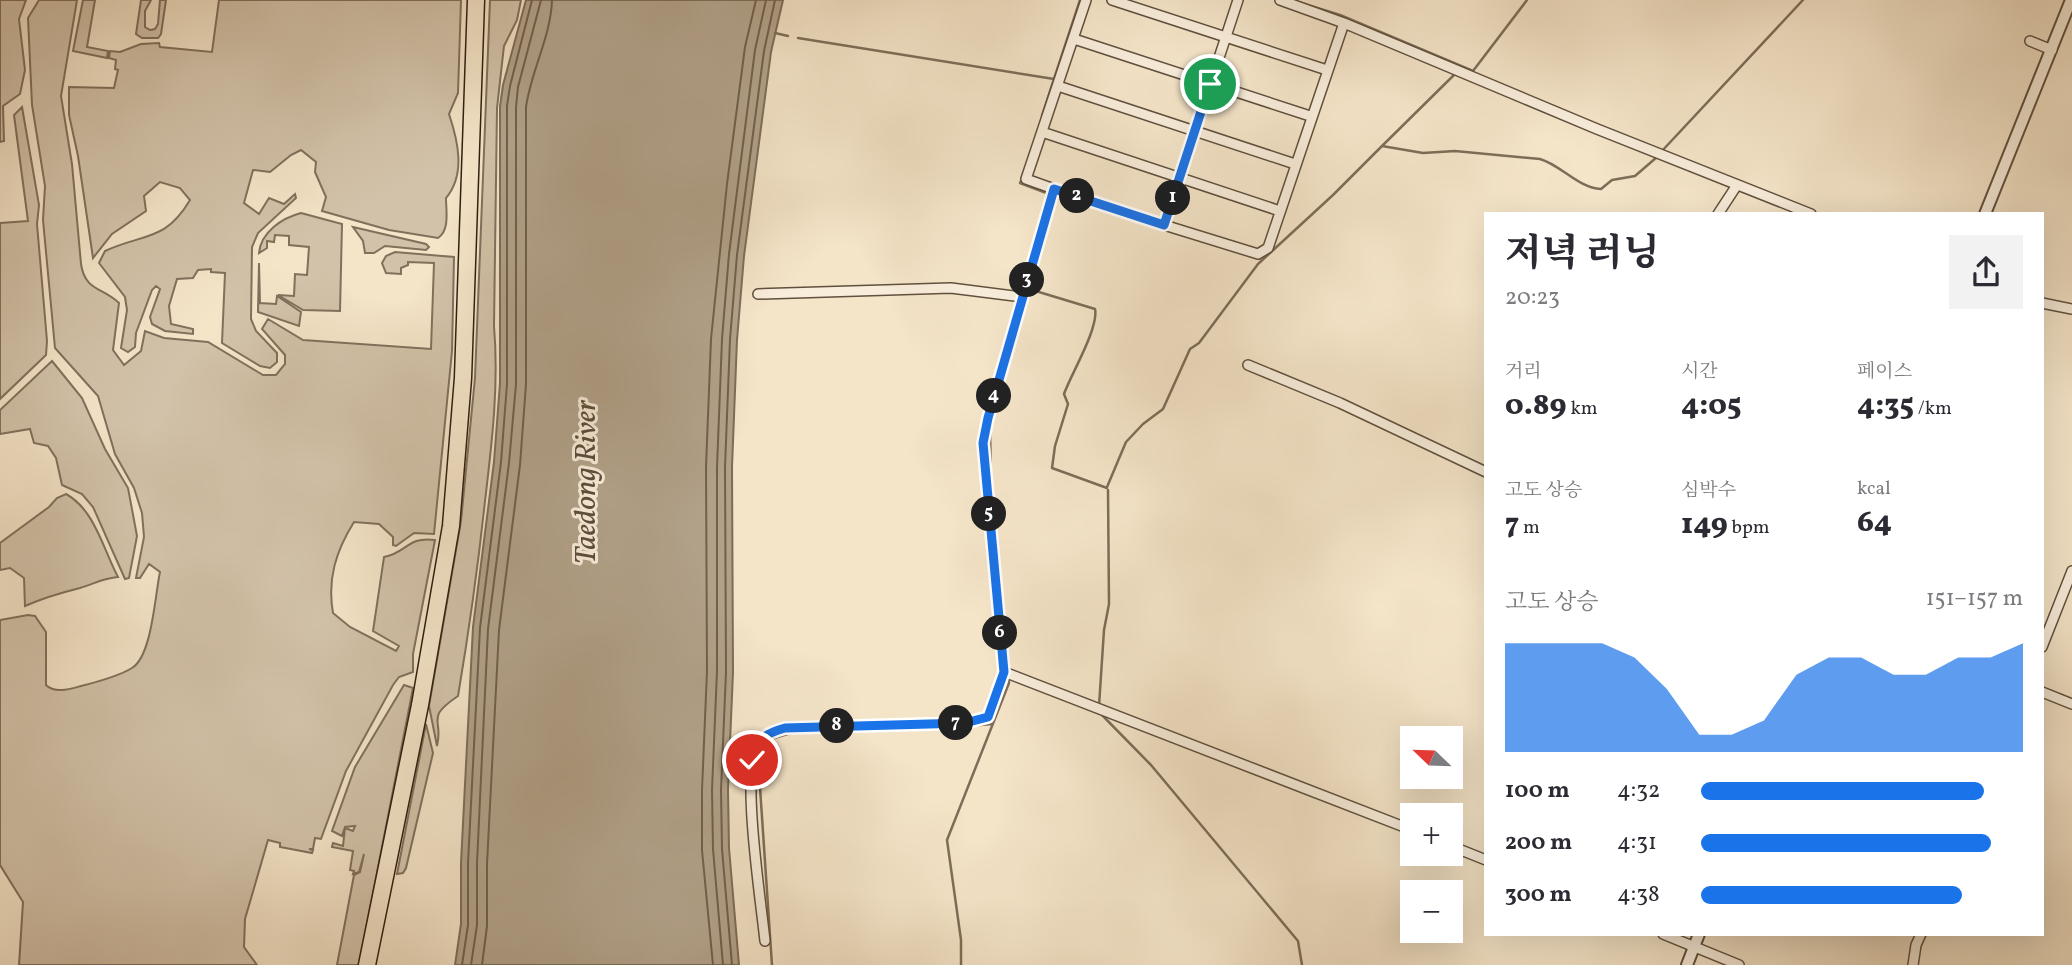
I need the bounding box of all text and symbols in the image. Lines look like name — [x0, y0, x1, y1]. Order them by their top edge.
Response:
pin — [1180, 54, 1240, 114]
icon: arrive — [1191, 65, 1229, 103]
pin: 2 — [1060, 178, 1094, 214]
pin: 1 — [1156, 180, 1190, 216]
text: 2 — [1072, 182, 1081, 208]
text: 1 — [1169, 184, 1176, 210]
text: 저녁 러닝 — [1505, 229, 1659, 282]
button: share — [1949, 235, 2023, 309]
pin: 3 — [1010, 262, 1044, 298]
text: 3 — [1022, 266, 1031, 292]
text: 20:23 — [1505, 282, 1560, 314]
text: 거리 — [1505, 359, 1542, 385]
text: 시간 — [1681, 359, 1718, 385]
text: 페이스 — [1857, 359, 1912, 385]
pin: 4 — [976, 378, 1012, 414]
text: 4 — [988, 382, 999, 408]
text: 0.89 — [1505, 385, 1567, 427]
text: 4:05 — [1681, 385, 1741, 427]
text: 4:35 — [1857, 385, 1914, 427]
text: km — [1567, 396, 1598, 422]
text: /km — [1914, 396, 1952, 422]
water label: Taedong River — [566, 399, 608, 564]
text: kcal — [1857, 476, 1891, 502]
text: 고도 상승 — [1505, 478, 1582, 504]
text: 심박수 — [1681, 478, 1736, 504]
pin: 5 — [972, 496, 1006, 532]
text: 5 — [984, 500, 993, 526]
text: 64 — [1857, 502, 1892, 544]
text: 7 — [1505, 504, 1519, 546]
text: 149 — [1681, 504, 1728, 546]
text: m — [1519, 515, 1540, 541]
text: bpm — [1728, 515, 1770, 541]
text: 151–157 m — [1926, 583, 2023, 615]
text: 고도 상승 — [1505, 587, 1598, 619]
pin: 6 — [982, 616, 1018, 650]
text: 6 — [994, 619, 1005, 645]
pin: 7 — [939, 706, 974, 740]
pin: 8 — [820, 708, 854, 744]
text: 7 — [951, 709, 960, 735]
text: 8 — [831, 712, 842, 738]
north arrow — [1400, 726, 1463, 789]
map controls — [1400, 726, 1463, 943]
pin — [722, 730, 782, 790]
icon: check — [733, 741, 771, 779]
text: 100 m — [1505, 775, 1570, 807]
text: 4:32 — [1617, 775, 1660, 807]
button: + — [1400, 803, 1463, 866]
text: 200 m — [1505, 827, 1572, 859]
text: 4:31 — [1617, 827, 1657, 859]
text: 300 m — [1505, 879, 1572, 911]
text: 4:38 — [1617, 879, 1660, 911]
button: − — [1400, 880, 1463, 943]

